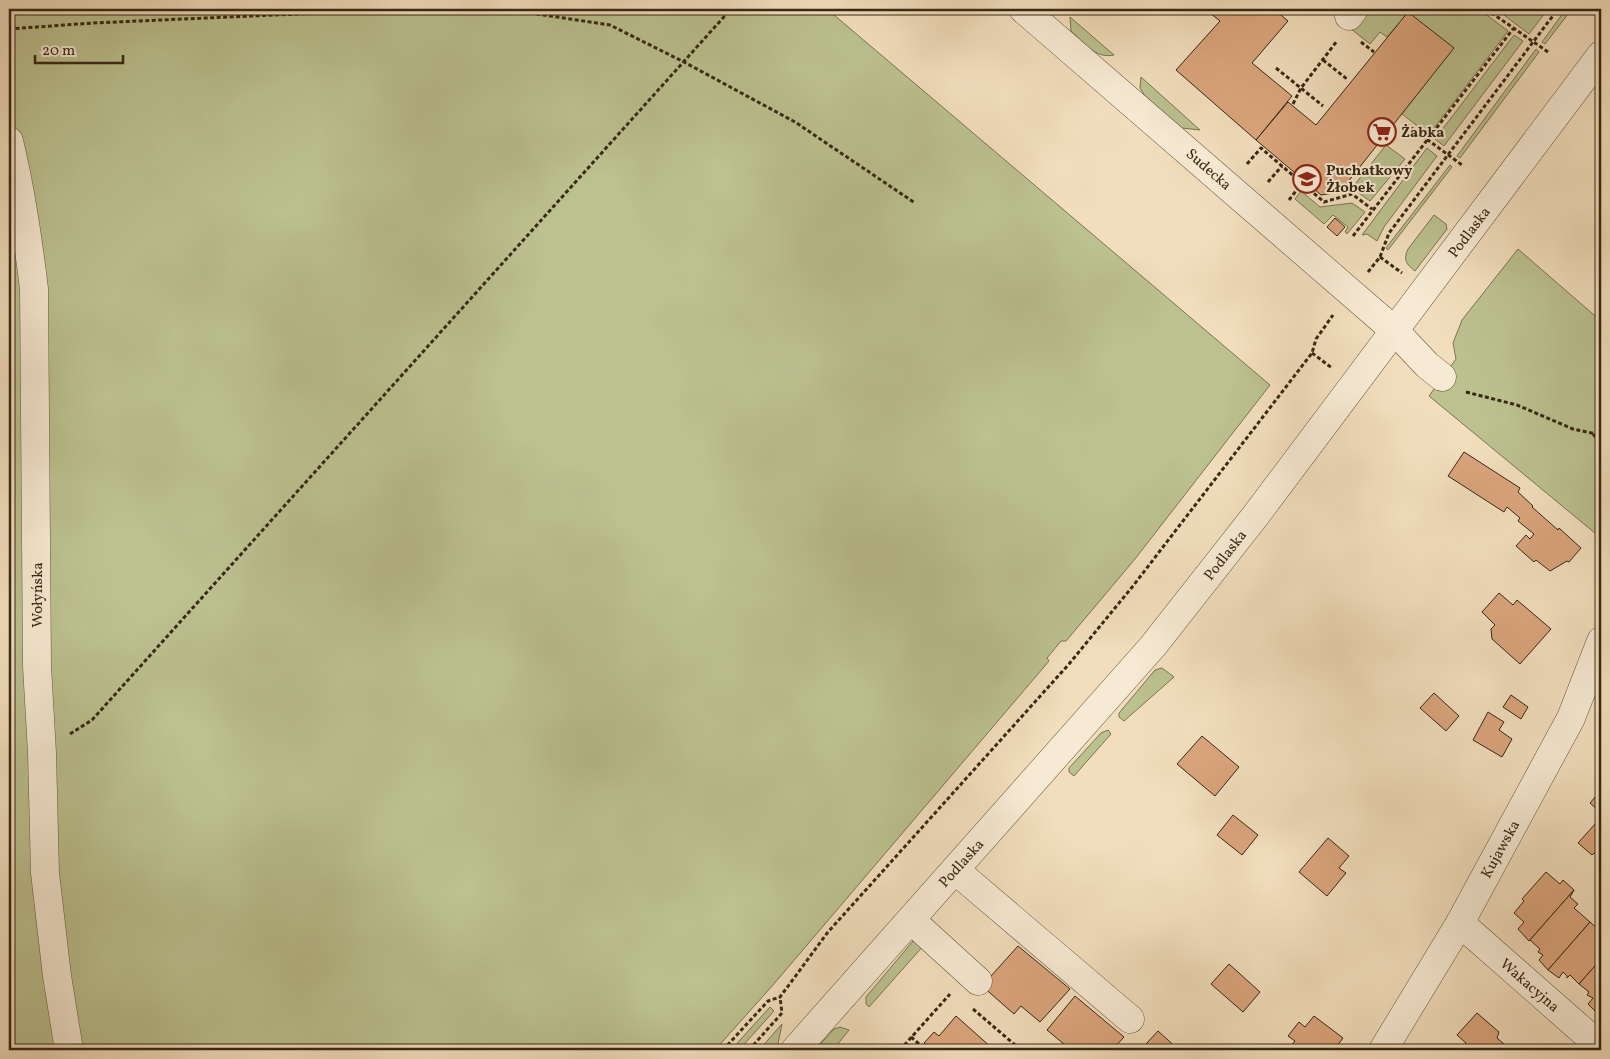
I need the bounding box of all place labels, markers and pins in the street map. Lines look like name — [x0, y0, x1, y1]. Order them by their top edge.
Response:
supermarket icon: Żabka — [1367, 117, 1397, 147]
place label: Żabka — [1401, 123, 1445, 144]
place label: Puchatkowy Żłobek — [1326, 161, 1413, 199]
school or university icon: Puchatkowy Żłobek — [1292, 164, 1322, 194]

